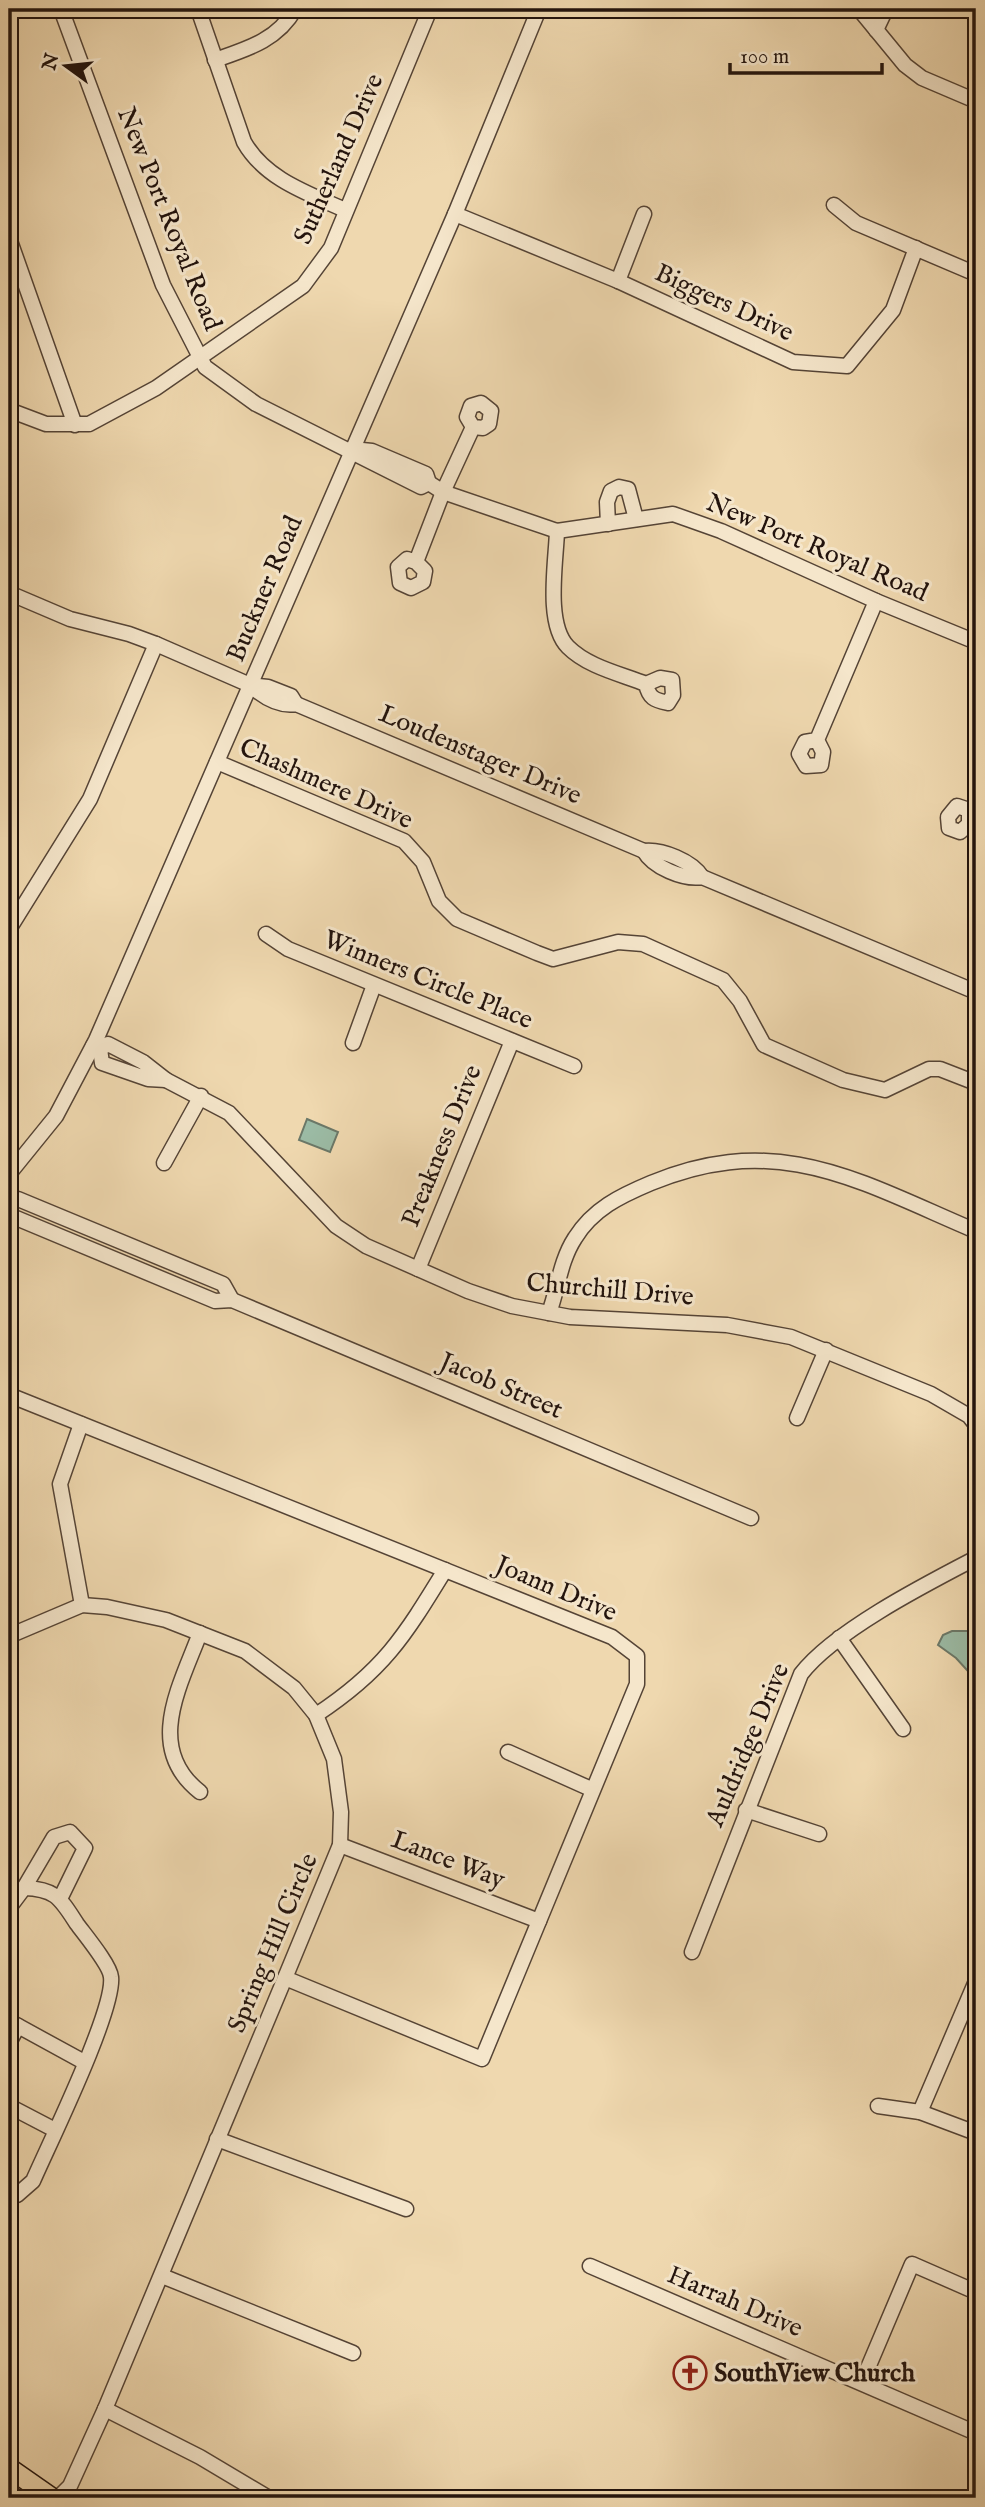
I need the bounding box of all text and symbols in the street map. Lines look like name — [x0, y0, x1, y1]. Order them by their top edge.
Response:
north arrow — [32, 32, 102, 102]
scale bar — [730, 32, 882, 76]
text: 100 m — [740, 44, 789, 71]
text: N — [38, 51, 65, 74]
street label: Sutherland Drive — [287, 69, 391, 249]
street label: New Port Royal Road — [109, 103, 229, 336]
street label: Biggers Drive — [649, 257, 799, 350]
street label: New Port Royal Road — [701, 486, 933, 610]
street label: Buckner Road — [219, 511, 311, 667]
street label: Loudenstager Drive — [374, 697, 586, 813]
street label: Chashmere Drive — [234, 731, 418, 837]
street label: Winners Circle Place — [318, 923, 538, 1037]
street label: Preakness Drive — [394, 1060, 490, 1232]
street label: Churchill Drive — [525, 1266, 695, 1314]
street label: Jacob Street — [432, 1344, 568, 1427]
street label: Joann Drive — [487, 1547, 622, 1629]
street label: Auldridge Drive — [698, 1658, 797, 1833]
street label: Lance Way — [386, 1823, 510, 1897]
street label: Spring Hill Circle — [220, 1848, 326, 2038]
street label: Harrah Drive — [662, 2259, 808, 2345]
church icon: SouthView Church — [671, 2354, 709, 2392]
place label: SouthView Church — [714, 2357, 916, 2390]

